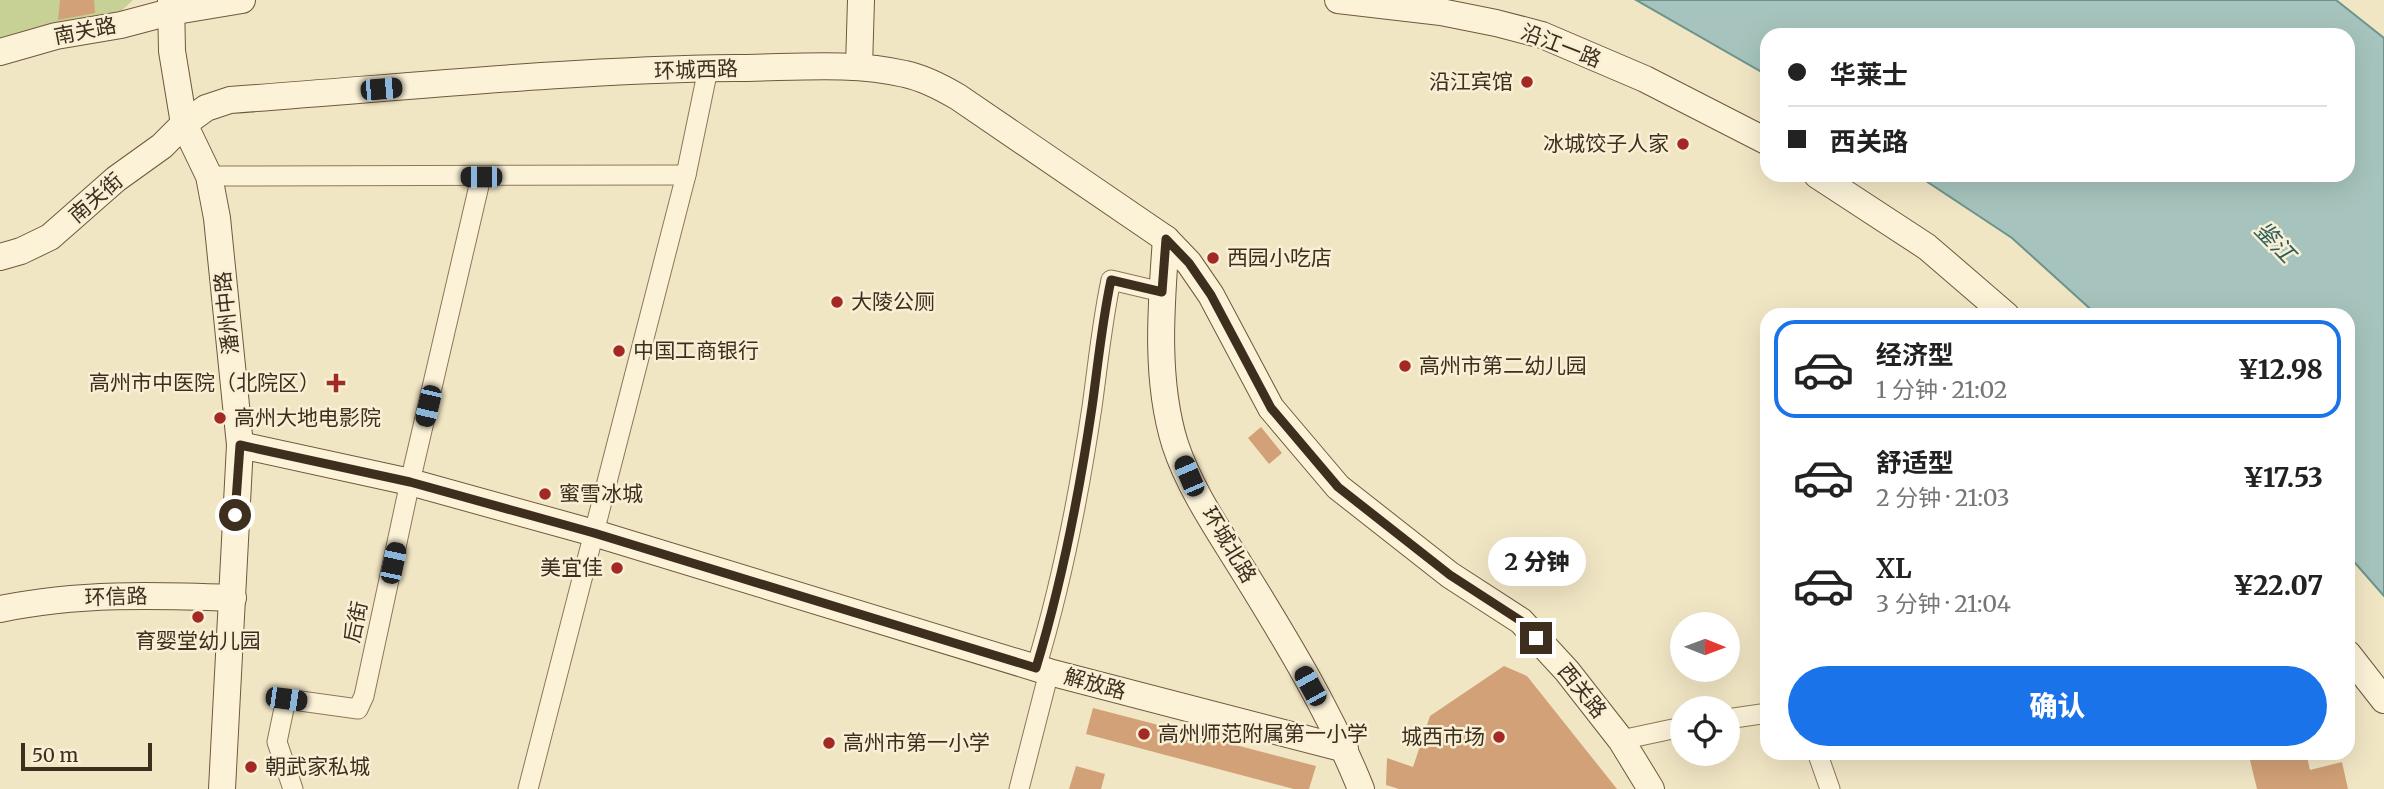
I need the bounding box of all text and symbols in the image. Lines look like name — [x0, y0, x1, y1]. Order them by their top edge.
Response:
street label: 南关路 — [51, 11, 118, 50]
street label: 沿江一路 — [1517, 18, 1605, 73]
street label: 环城西路 — [654, 55, 738, 84]
text: 华莱士 — [1830, 58, 1908, 91]
place label: 沿江宾馆 — [1429, 68, 1513, 95]
marker: 沿江宾馆 — [1519, 74, 1535, 90]
car — [360, 77, 403, 101]
text: 西关路 — [1830, 125, 1908, 158]
place label: 冰城饺子人家 — [1543, 130, 1669, 157]
marker: 冰城饺子人家 — [1675, 136, 1691, 152]
street label: 南关街 — [63, 167, 128, 228]
car — [461, 167, 503, 188]
water label: 鉴江 — [2249, 215, 2304, 270]
place label: 西园小吃店 — [1227, 244, 1332, 271]
marker: 西园小吃店 — [1205, 250, 1221, 266]
street label: 潘州中路 — [209, 270, 244, 356]
place label: 大陵公厕 — [851, 288, 935, 315]
marker: 大陵公厕 — [829, 294, 845, 310]
place label: 中国工商银行 — [633, 337, 759, 364]
icon: car — [1792, 338, 1855, 401]
text: 经济型 — [1876, 338, 1954, 371]
marker: 中国工商银行 — [611, 343, 627, 359]
place label: 高州市第二幼儿园 — [1419, 352, 1587, 379]
text: ¥12.98 — [2238, 353, 2323, 386]
marker: 高州市第二幼儿园 — [1397, 358, 1413, 374]
place label: 高州市中医院（北院区） — [89, 369, 320, 396]
marker: 高州市中医院（北院区） — [326, 373, 346, 393]
text: 1 分钟 · 21:02 — [1876, 375, 2007, 404]
car — [414, 383, 443, 429]
place label: 高州大地电影院 — [234, 404, 381, 431]
marker: 高州大地电影院 — [212, 410, 228, 426]
icon: car — [1792, 446, 1855, 509]
text: 舒适型 — [1876, 446, 1954, 479]
car — [1172, 453, 1207, 499]
text: ¥17.53 — [2243, 461, 2323, 494]
place label: 蜜雪冰城 — [559, 480, 643, 507]
text: 2 分钟 · 21:03 — [1876, 483, 2010, 512]
marker: 蜜雪冰城 — [537, 486, 553, 502]
route start — [219, 499, 251, 531]
street label: 环城北路 — [1196, 502, 1263, 588]
callout: 2 分钟 — [1487, 536, 1585, 586]
car — [379, 540, 408, 586]
text: 2 分钟 — [1505, 547, 1569, 576]
text: XL — [1876, 552, 1912, 585]
place label: 美宜佳 — [540, 554, 603, 581]
icon: car — [1792, 554, 1855, 617]
marker: 美宜佳 — [609, 560, 625, 576]
text: ¥22.07 — [2233, 569, 2323, 602]
street label: 环信路 — [84, 582, 148, 611]
text: 3 分钟 · 21:04 — [1876, 589, 2011, 618]
street label: 后街 — [338, 599, 373, 645]
marker: 育婴堂幼儿园 — [190, 609, 206, 625]
north arrow — [1670, 612, 1740, 682]
map controls — [1670, 612, 1740, 766]
route end — [1520, 622, 1552, 654]
place label: 育婴堂幼儿园 — [135, 627, 261, 654]
street label: 西关路 — [1552, 658, 1613, 724]
street label: 解放路 — [1061, 662, 1129, 705]
car — [1291, 663, 1330, 709]
button: 确认 — [1788, 666, 2327, 746]
car — [264, 686, 309, 712]
button: locate — [1670, 696, 1740, 766]
place label: 高州师范附属第一小学 — [1158, 720, 1368, 747]
place label: 城西市场 — [1401, 723, 1485, 750]
marker: 高州师范附属第一小学 — [1136, 726, 1152, 742]
place label: 高州市第一小学 — [843, 729, 990, 756]
marker: 城西市场 — [1491, 729, 1507, 745]
marker: 高州市第一小学 — [821, 735, 837, 751]
scale bar — [21, 740, 152, 772]
text: 50 m — [32, 743, 78, 767]
place label: 朝武家私城 — [265, 753, 370, 780]
marker: 朝武家私城 — [243, 759, 259, 775]

